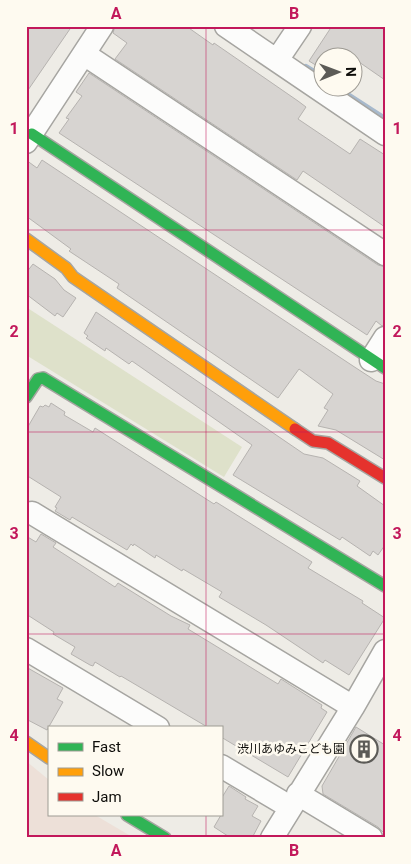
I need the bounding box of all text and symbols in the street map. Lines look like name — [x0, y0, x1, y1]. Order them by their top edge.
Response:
text: A — [111, 4, 122, 23]
text: B — [289, 4, 299, 23]
north arrow — [314, 48, 364, 98]
text: N — [343, 67, 359, 77]
text: 1 — [9, 119, 19, 138]
text: 1 — [392, 119, 402, 138]
text: 2 — [9, 322, 19, 341]
text: 2 — [392, 322, 402, 341]
text: 3 — [9, 524, 19, 543]
text: 3 — [392, 524, 402, 543]
text: 4 — [9, 726, 19, 745]
legend — [48, 726, 222, 816]
text: 4 — [392, 726, 402, 745]
building icon: 渋川あゆみこども園 — [349, 734, 379, 764]
text: Fast — [92, 738, 121, 756]
place label: 渋川あゆみこども園 — [237, 742, 345, 756]
text: Slow — [92, 762, 124, 780]
text: Jam — [92, 788, 122, 806]
text: A — [111, 841, 122, 860]
text: B — [289, 841, 299, 860]

